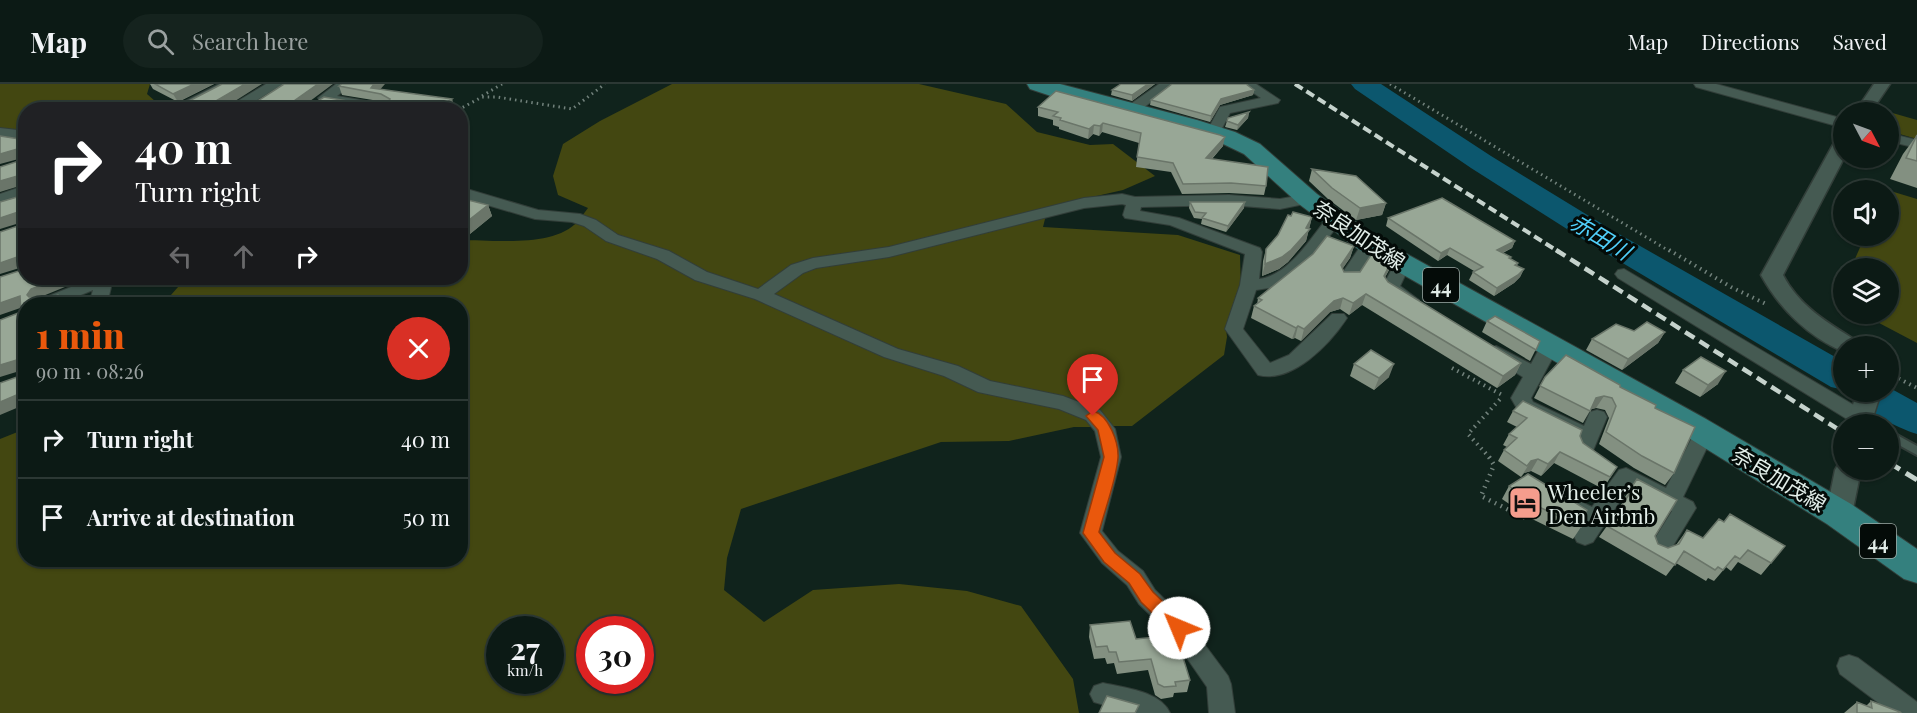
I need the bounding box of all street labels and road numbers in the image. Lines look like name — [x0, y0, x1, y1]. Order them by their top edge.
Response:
street label: 奈良加茂線 — [1309, 193, 1411, 275]
road number: 44 — [1423, 268, 1459, 302]
street label: 奈良加茂線 — [1728, 439, 1832, 517]
road number: 44 — [1860, 524, 1896, 558]

